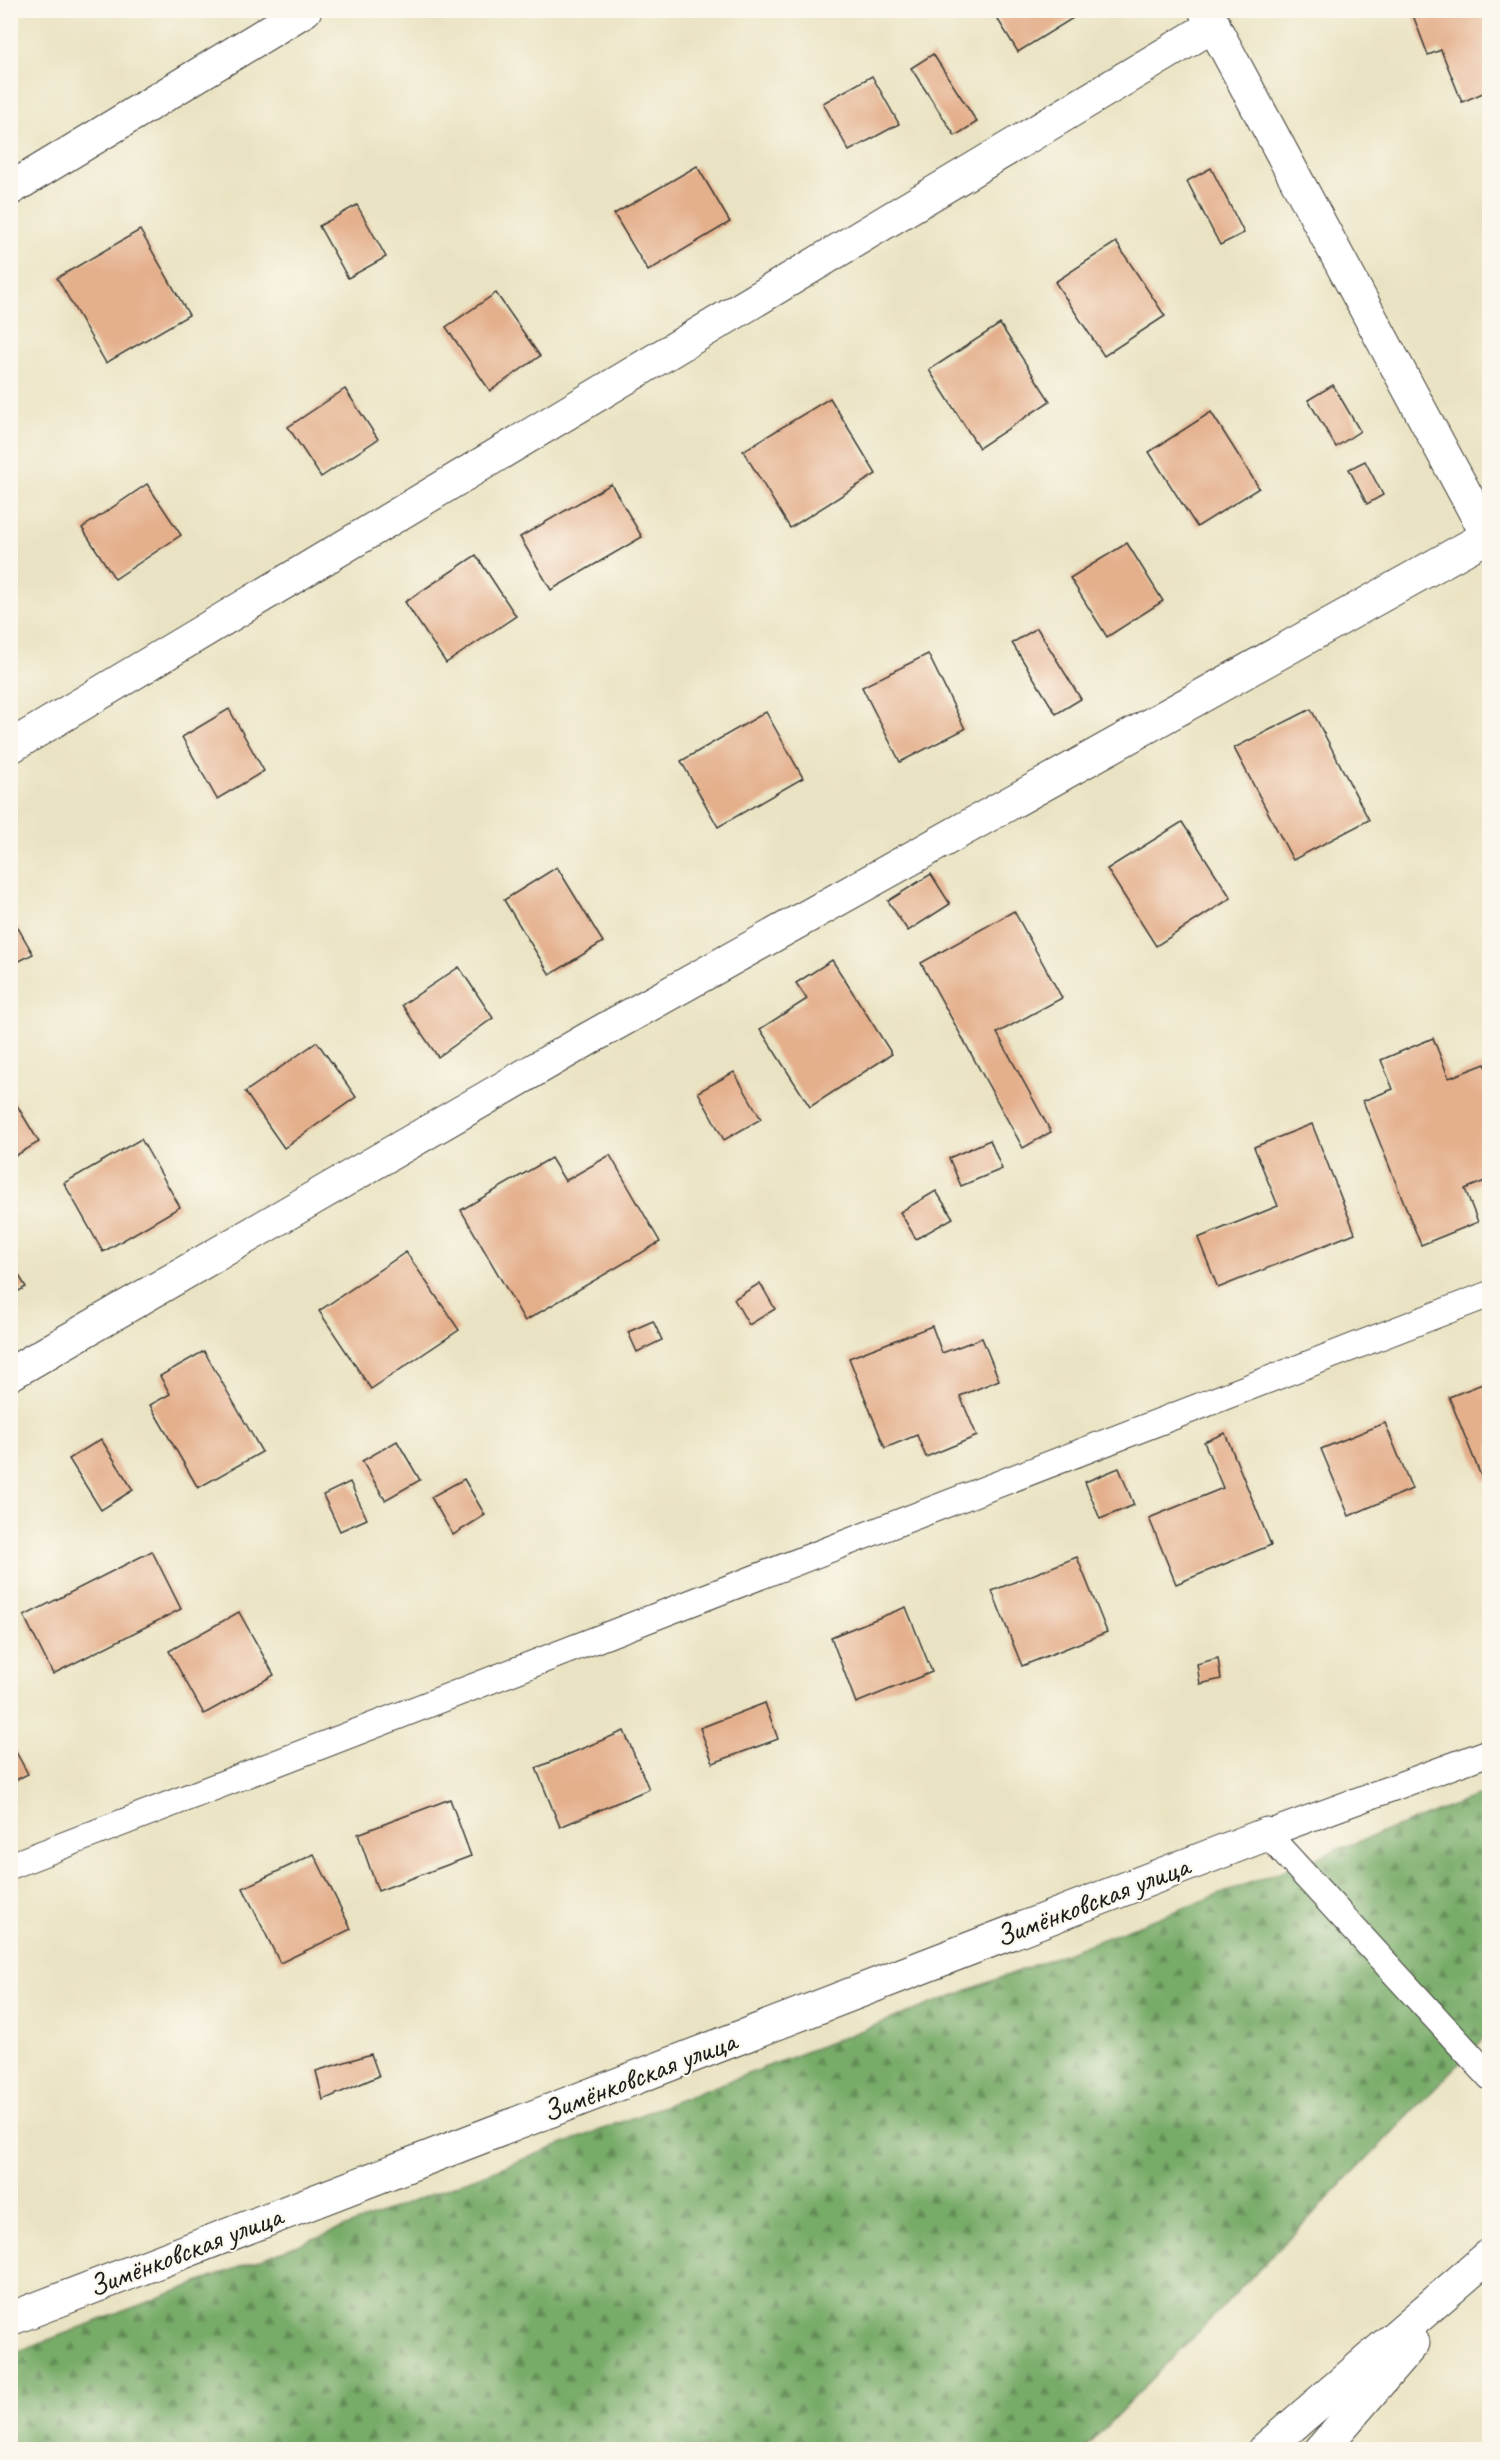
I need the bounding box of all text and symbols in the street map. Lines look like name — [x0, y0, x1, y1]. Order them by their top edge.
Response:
street label: Зимёнковская улица — [990, 1846, 1197, 1955]
street label: Зимёнковская улица — [537, 2021, 744, 2130]
street label: Зимёнковская улица — [83, 2196, 290, 2305]

